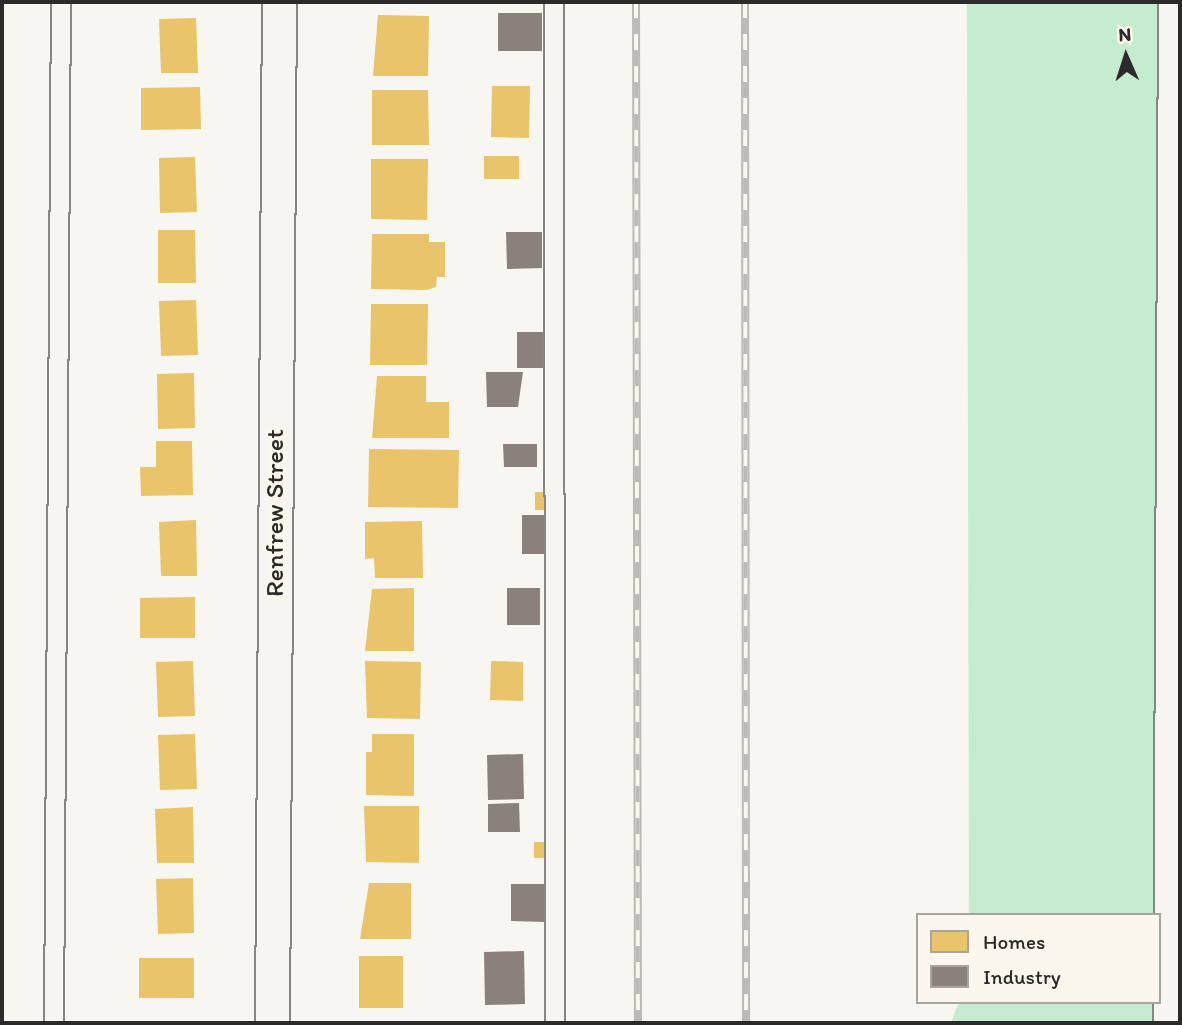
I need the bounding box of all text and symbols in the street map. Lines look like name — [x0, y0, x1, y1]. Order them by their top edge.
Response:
north arrow — [1091, 21, 1161, 91]
text: N — [1118, 23, 1132, 46]
street label: Renfrew Street — [259, 429, 291, 597]
legend — [916, 913, 1161, 1004]
text: Homes — [983, 929, 1045, 954]
text: Industry — [983, 964, 1061, 989]

